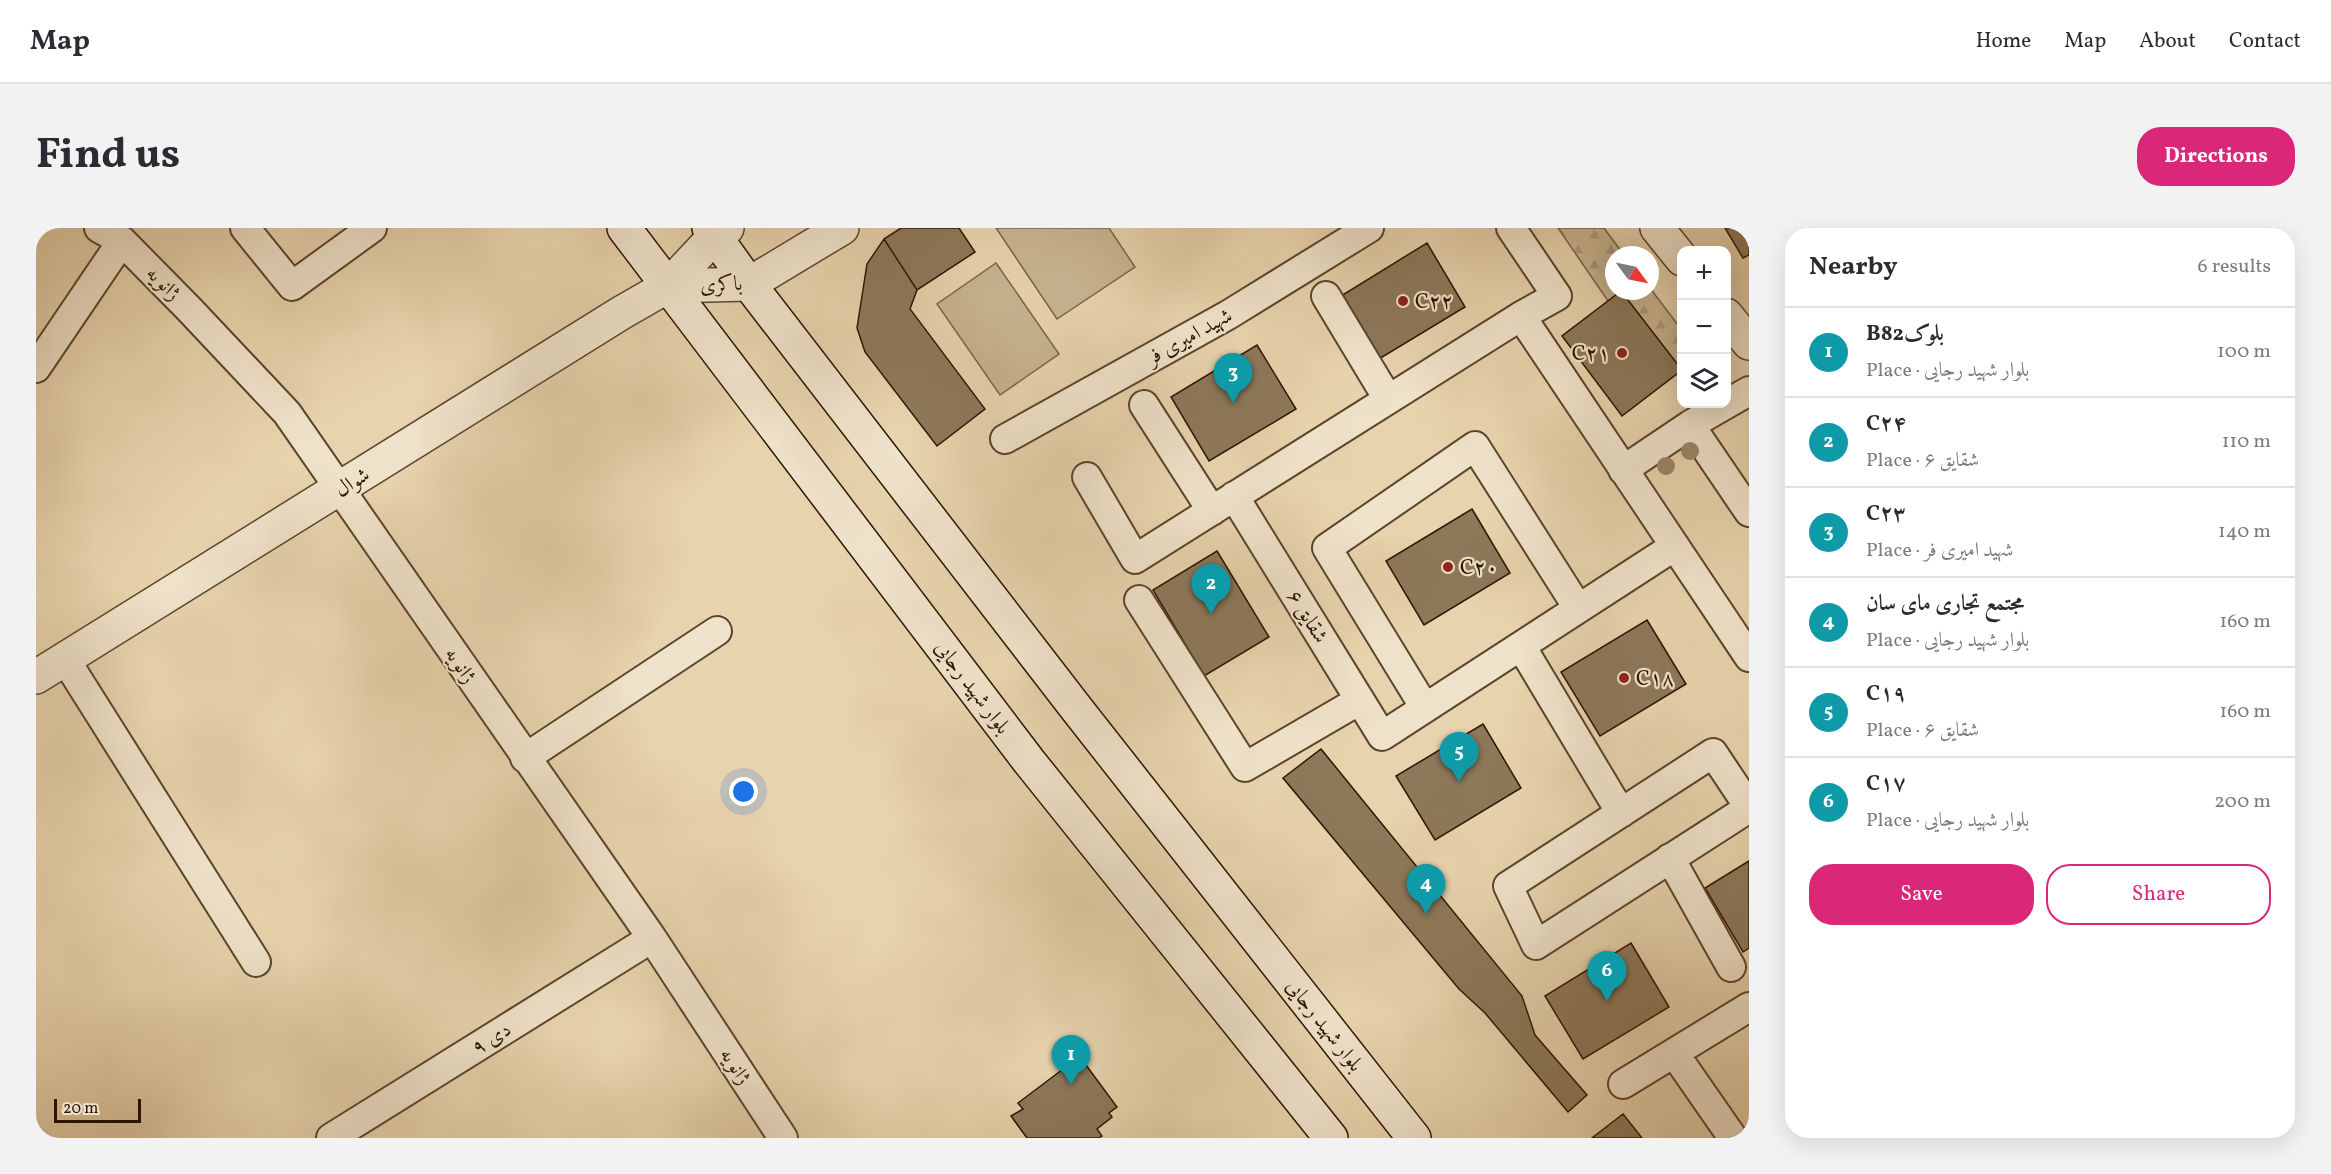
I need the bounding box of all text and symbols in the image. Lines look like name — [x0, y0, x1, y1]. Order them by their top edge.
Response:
text: Map — [30, 22, 90, 61]
text: Home — [1976, 27, 2031, 56]
text: Map — [2064, 27, 2106, 56]
text: About — [2139, 27, 2196, 56]
text: Contact — [2229, 27, 2301, 56]
text: Find us — [36, 127, 180, 186]
button: Directions — [2137, 127, 2295, 186]
north arrow — [1605, 246, 1659, 300]
map controls — [1677, 246, 1731, 408]
button: + — [1677, 246, 1731, 300]
text: Nearby — [1809, 249, 1898, 285]
text: 6 results — [2198, 253, 2271, 281]
street label: ژانویه — [139, 260, 187, 308]
street label: باکری — [699, 270, 743, 301]
place label: C۲۲ — [1415, 288, 1453, 317]
marker: C۲۲ — [1396, 294, 1410, 308]
button: − — [1677, 300, 1731, 354]
street label: شهید امیری فر — [1140, 302, 1238, 374]
text: B82بلوک — [1866, 319, 1944, 350]
text: 1 — [1824, 338, 1833, 366]
text: 100 m — [2217, 338, 2271, 366]
place label: C۲۱ — [1572, 340, 1610, 369]
marker: C۲۱ — [1615, 346, 1629, 360]
pin: 3 — [1214, 354, 1252, 403]
button: layers — [1677, 354, 1731, 408]
text: Place · بلوار شهید رجایی — [1866, 357, 2029, 385]
text: C۲۴ — [1866, 409, 1906, 440]
text: 2 — [1823, 428, 1834, 456]
text: 110 m — [2222, 428, 2271, 456]
text: Place · شقایق ۶ — [1866, 447, 1979, 475]
street label: شوال — [330, 461, 376, 505]
text: C۲۳ — [1866, 499, 1906, 530]
text: 3 — [1823, 518, 1834, 546]
text: 140 m — [2218, 518, 2271, 546]
text: Place · شهید امیری فر — [1866, 537, 2013, 565]
place label: C۲۰ — [1460, 554, 1498, 583]
marker: C۲۰ — [1441, 560, 1455, 574]
pin: 2 — [1192, 564, 1230, 614]
street label: شقایق ۶ — [1279, 585, 1334, 649]
text: مجتمع تجاری مای سان — [1866, 589, 2024, 620]
text: 4 — [1822, 608, 1835, 636]
text: 160 m — [2219, 608, 2271, 636]
text: Place · بلوار شهید رجایی — [1866, 627, 2029, 655]
street label: بلوار شهید رجایی — [927, 635, 1017, 741]
street label: ژانویه — [437, 642, 483, 690]
place label: C۱۸ — [1636, 665, 1674, 694]
marker: C۱۸ — [1617, 671, 1631, 685]
text: C۱۹ — [1866, 679, 1906, 710]
text: 5 — [1824, 698, 1833, 726]
text: 160 m — [2219, 698, 2271, 726]
text: Place · شقایق ۶ — [1866, 717, 1979, 745]
pin: 5 — [1440, 732, 1478, 782]
text: C۱۷ — [1866, 769, 1906, 800]
your location — [729, 777, 758, 806]
text: 6 — [1823, 788, 1834, 816]
text: 200 m — [2214, 788, 2271, 816]
text: Place · بلوار شهید رجایی — [1866, 807, 2029, 835]
pin: 4 — [1406, 864, 1446, 914]
button: Save — [1809, 864, 2034, 925]
button: Share — [2046, 864, 2271, 925]
pin: 6 — [1588, 952, 1626, 1001]
street label: بلوار شهید رجایی — [1278, 973, 1369, 1078]
street label: ۹ دی — [466, 1016, 517, 1063]
pin: 1 — [1052, 1036, 1090, 1085]
street label: ژانویه — [712, 1043, 757, 1091]
scale bar — [54, 1096, 141, 1124]
text: 20 m — [63, 1098, 98, 1120]

